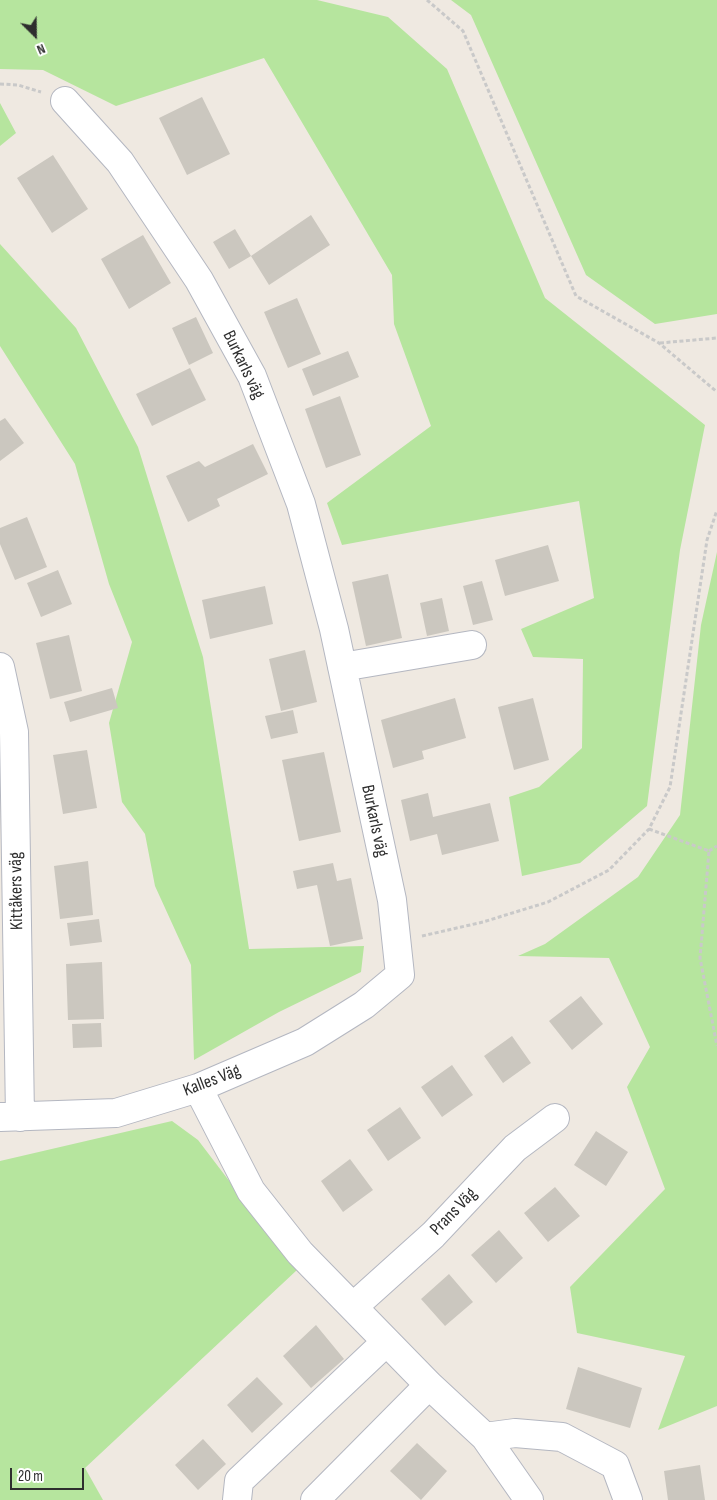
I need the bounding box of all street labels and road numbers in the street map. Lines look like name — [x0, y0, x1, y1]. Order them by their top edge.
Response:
street label: Burkarls väg — [217, 327, 269, 403]
street label: Burkarls väg — [356, 783, 392, 859]
street label: Kittåkers väg — [6, 852, 28, 930]
street label: Kalles Väg — [180, 1060, 244, 1102]
street label: Prans Väg — [426, 1184, 482, 1240]

